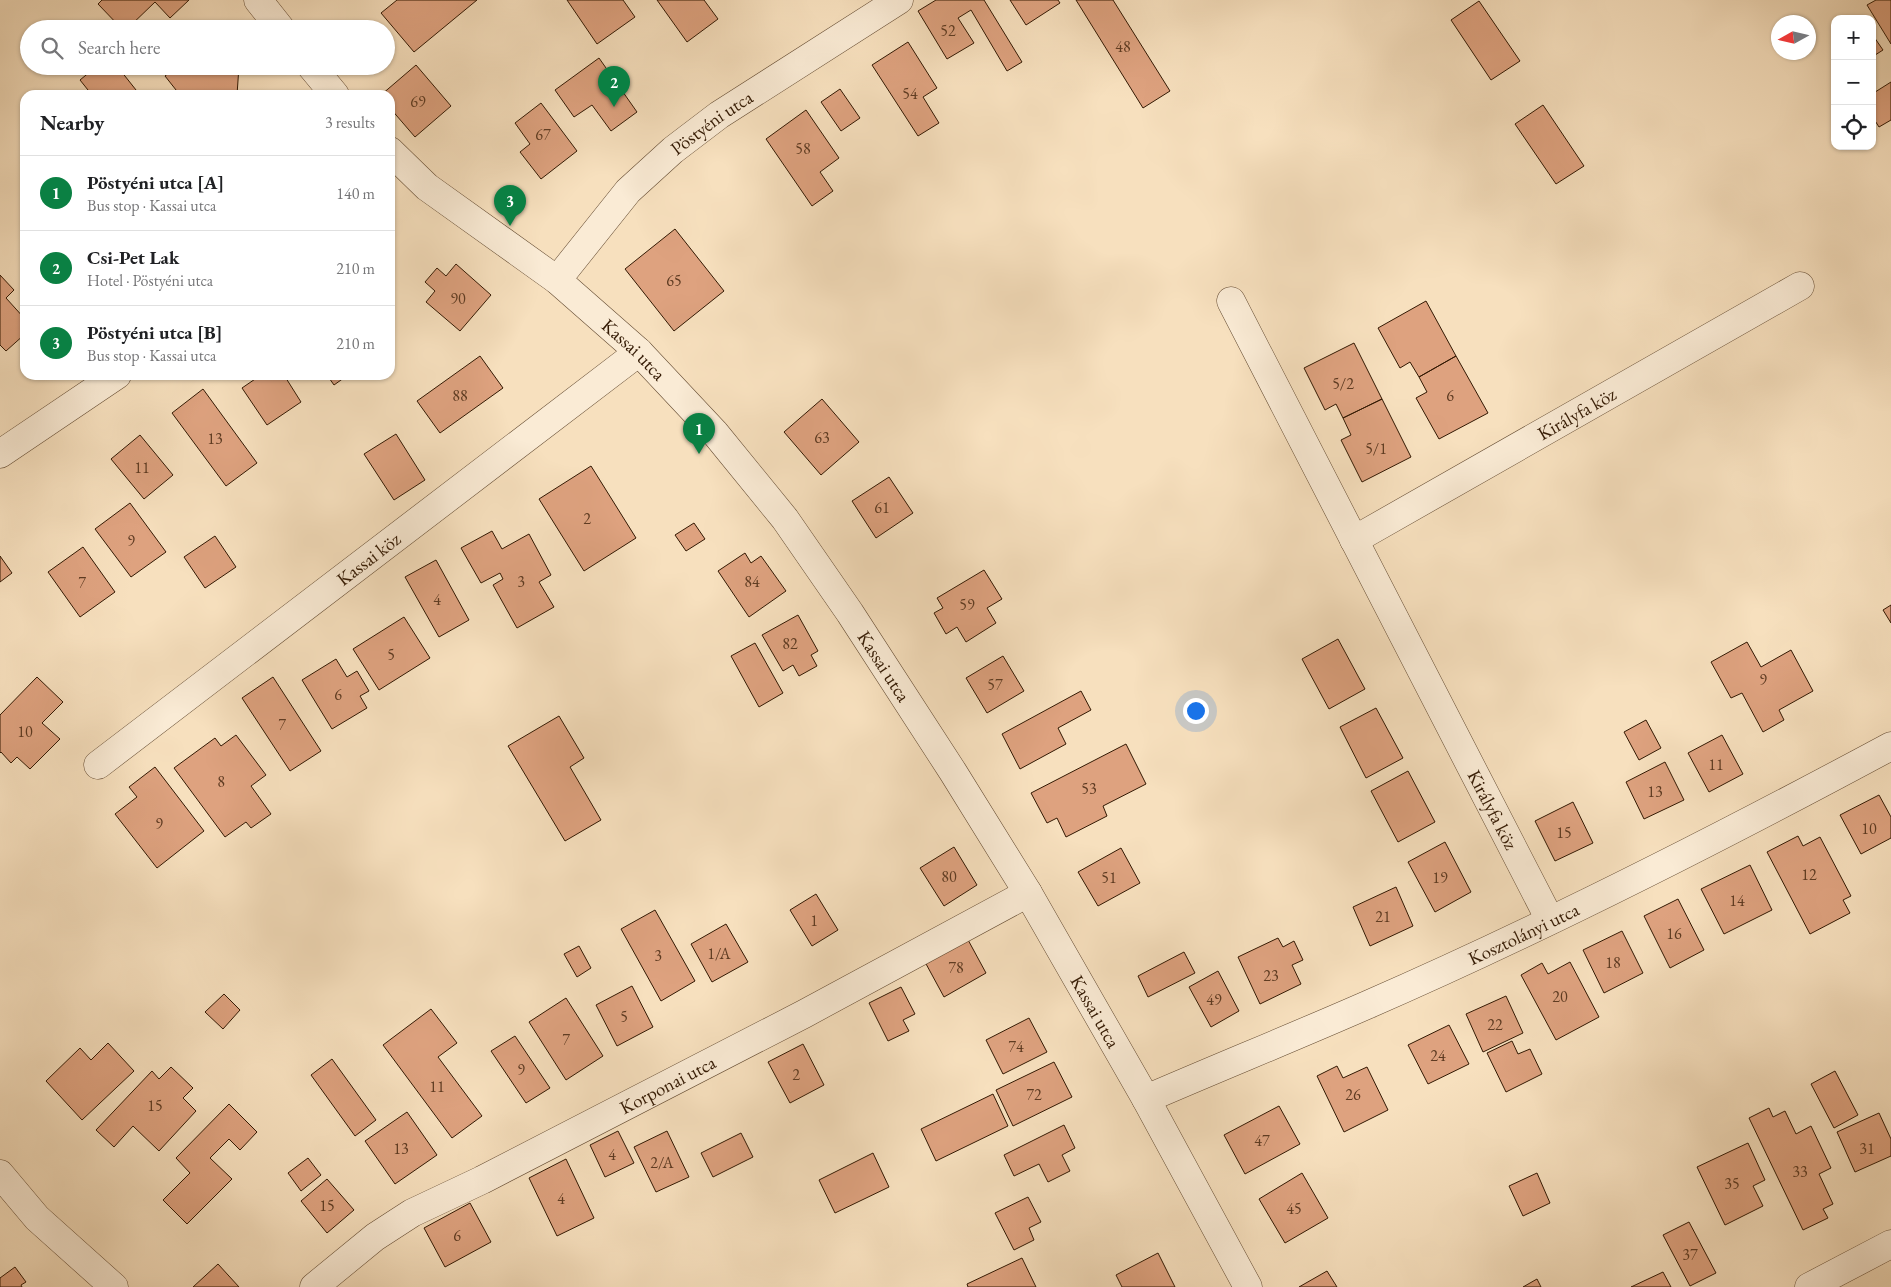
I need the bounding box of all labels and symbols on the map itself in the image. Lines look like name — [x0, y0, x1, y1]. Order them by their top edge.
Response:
north arrow — [1771, 15, 1816, 60]
house number: 52 — [940, 20, 956, 41]
house number: 48 — [1115, 36, 1131, 57]
pin: 2 — [598, 66, 630, 107]
house number: 54 — [902, 83, 918, 104]
street label: Pöstyéni utca — [665, 84, 758, 160]
house number: 69 — [410, 91, 426, 112]
house number: 67 — [535, 124, 551, 145]
house number: 58 — [795, 138, 811, 159]
pin: 3 — [494, 185, 526, 226]
house number: 65 — [666, 270, 682, 291]
house number: 90 — [450, 288, 466, 309]
street label: Kassai utca — [597, 313, 672, 386]
house number: 5/2 — [1332, 373, 1354, 394]
street label: Királyfa köz — [1533, 381, 1621, 446]
house number: 88 — [452, 385, 468, 406]
house number: 6 — [1446, 385, 1454, 406]
pin: 1 — [683, 413, 715, 454]
house number: 63 — [814, 427, 830, 448]
house number: 13 — [207, 428, 223, 449]
house number: 5/1 — [1365, 438, 1387, 459]
house number: 11 — [134, 457, 150, 478]
house number: 61 — [874, 497, 890, 518]
house number: 2 — [583, 508, 591, 529]
street label: Kassai köz — [331, 526, 406, 591]
house number: 9 — [127, 530, 135, 551]
house number: 3 — [517, 571, 525, 592]
house number: 84 — [744, 571, 760, 592]
house number: 7 — [78, 572, 86, 593]
house number: 4 — [433, 589, 441, 610]
house number: 59 — [959, 594, 975, 615]
street label: Kassai utca — [852, 626, 917, 707]
house number: 82 — [782, 633, 798, 654]
house number: 5 — [387, 644, 395, 665]
house number: 9 — [1759, 669, 1767, 690]
house number: 57 — [987, 674, 1003, 695]
house number: 6 — [334, 684, 342, 705]
your location — [1183, 698, 1209, 724]
house number: 7 — [278, 714, 286, 735]
house number: 10 — [17, 721, 33, 742]
house number: 11 — [1708, 754, 1724, 775]
street label: Királyfa köz — [1462, 765, 1524, 854]
house number: 8 — [217, 771, 225, 792]
house number: 53 — [1081, 778, 1097, 799]
house number: 13 — [1647, 781, 1663, 802]
house number: 9 — [155, 813, 163, 834]
house number: 10 — [1861, 818, 1877, 839]
house number: 15 — [1556, 822, 1572, 843]
house number: 12 — [1801, 864, 1817, 885]
house number: 80 — [941, 866, 957, 887]
house number: 51 — [1101, 867, 1117, 888]
house number: 19 — [1432, 867, 1448, 888]
house number: 14 — [1729, 890, 1745, 911]
street label: Kosztolányi utca — [1464, 896, 1583, 971]
house number: 21 — [1375, 906, 1391, 927]
house number: 1 — [810, 910, 818, 931]
house number: 16 — [1666, 923, 1682, 944]
house number: 1/A — [707, 943, 732, 964]
house number: 3 — [654, 945, 662, 966]
house number: 18 — [1605, 952, 1621, 973]
house number: 78 — [948, 957, 964, 978]
house number: 23 — [1263, 965, 1279, 986]
street label: Kassai utca — [1065, 970, 1127, 1053]
house number: 20 — [1552, 986, 1568, 1007]
house number: 49 — [1206, 989, 1222, 1010]
house number: 5 — [620, 1006, 628, 1027]
house number: 22 — [1487, 1014, 1503, 1035]
house number: 7 — [562, 1029, 570, 1050]
house number: 74 — [1008, 1036, 1024, 1057]
house number: 24 — [1430, 1045, 1446, 1066]
street label: Korponai utca — [615, 1049, 720, 1120]
house number: 9 — [517, 1059, 525, 1080]
house number: 2 — [792, 1064, 800, 1085]
house number: 11 — [429, 1076, 445, 1097]
house number: 72 — [1026, 1084, 1042, 1105]
house number: 26 — [1345, 1084, 1361, 1105]
house number: 15 — [147, 1095, 163, 1116]
house number: 47 — [1254, 1130, 1270, 1151]
house number: 13 — [393, 1138, 409, 1159]
house number: 31 — [1859, 1138, 1875, 1159]
house number: 4 — [608, 1144, 616, 1165]
house number: 2/A — [650, 1152, 675, 1173]
house number: 33 — [1792, 1161, 1808, 1182]
house number: 35 — [1724, 1173, 1740, 1194]
house number: 4 — [557, 1188, 565, 1209]
house number: 15 — [319, 1195, 335, 1216]
house number: 45 — [1286, 1198, 1302, 1219]
house number: 6 — [453, 1225, 461, 1246]
house number: 37 — [1682, 1244, 1698, 1265]

